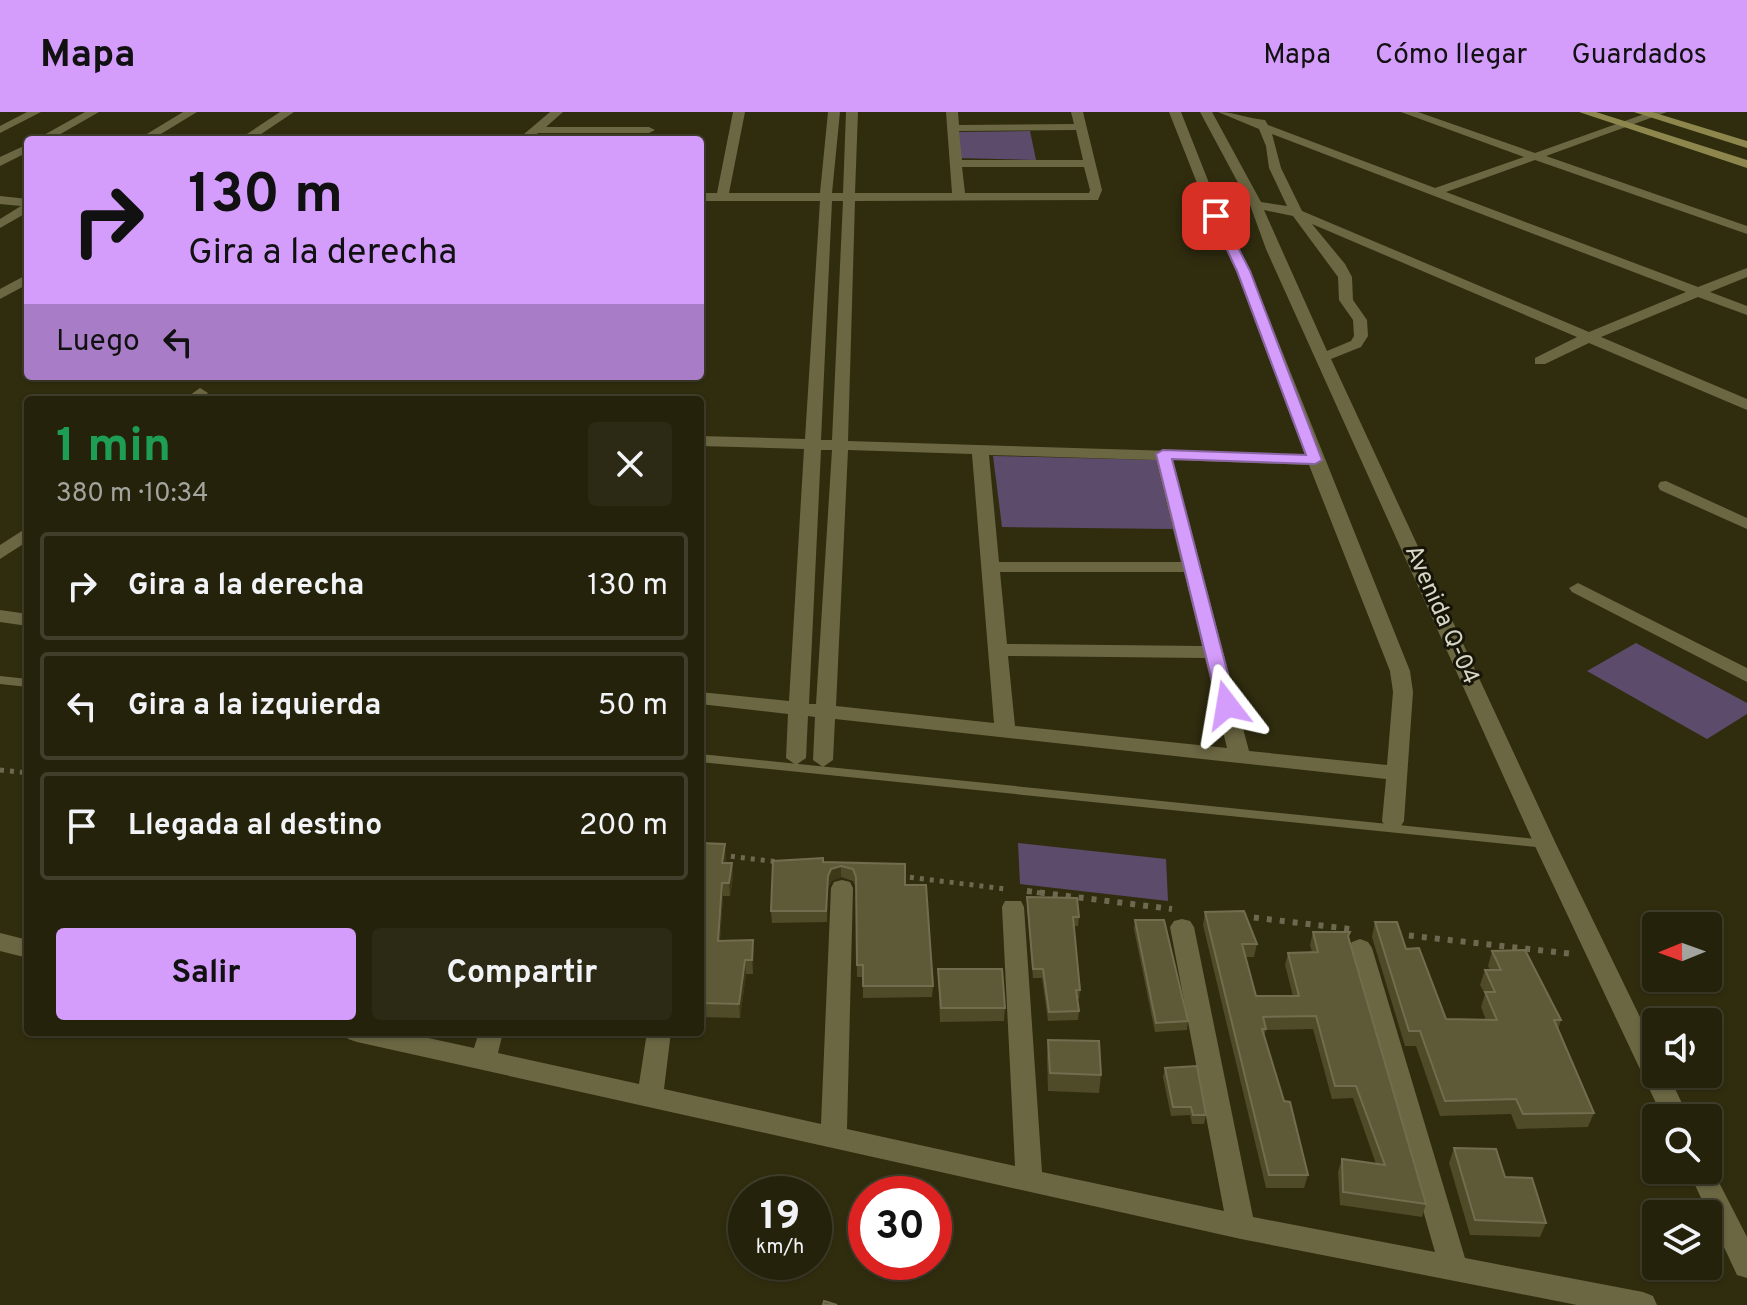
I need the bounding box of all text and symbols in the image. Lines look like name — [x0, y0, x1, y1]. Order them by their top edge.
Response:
text: Mapa — [40, 32, 136, 81]
text: Mapa — [1263, 38, 1331, 74]
text: Cómo llegar — [1375, 38, 1527, 74]
text: Guardados — [1571, 38, 1707, 74]
text: 130 m — [188, 162, 343, 232]
icon: right — [56, 168, 160, 272]
pin — [1182, 182, 1250, 250]
icon: arrive — [1194, 194, 1238, 238]
text: Gira a la derecha — [188, 231, 457, 277]
icon: left — [156, 320, 200, 364]
text: Luego — [56, 324, 140, 361]
text: 1 min — [56, 418, 171, 478]
button: close — [588, 422, 672, 506]
text: 380 m · 10:34 — [56, 478, 208, 511]
street label: Avenida Q-04 — [1397, 541, 1485, 689]
icon: right — [60, 564, 104, 608]
text: Gira a la derecha — [128, 568, 364, 605]
text: 130 m — [587, 568, 668, 605]
position arrow — [1185, 663, 1269, 747]
icon: left — [60, 684, 104, 728]
text: Gira a la izquierda — [128, 688, 381, 725]
text: 50 m — [598, 688, 668, 725]
icon: arrive — [60, 804, 104, 848]
text: Llegada al destino — [128, 808, 382, 845]
text: 200 m — [579, 808, 668, 845]
north arrow — [1642, 912, 1722, 992]
map controls — [1642, 912, 1722, 1280]
button: Salir — [56, 928, 356, 1020]
button: Compartir — [372, 928, 672, 1020]
button: sound — [1642, 1008, 1722, 1088]
button: search — [1642, 1104, 1722, 1184]
speed limit sign: 30 — [848, 1176, 952, 1280]
text: 19 — [760, 1193, 800, 1243]
button: layers — [1642, 1200, 1722, 1280]
text: km/h — [756, 1235, 804, 1261]

